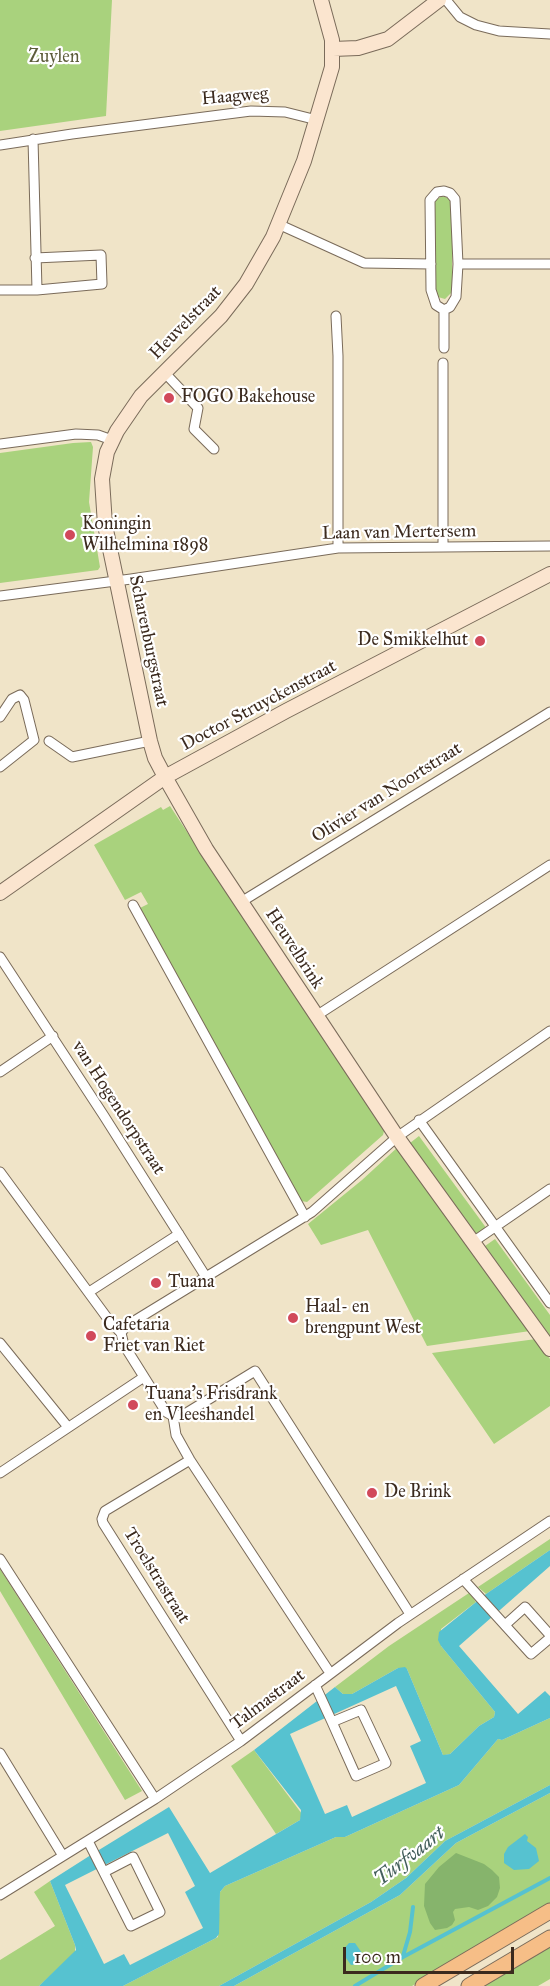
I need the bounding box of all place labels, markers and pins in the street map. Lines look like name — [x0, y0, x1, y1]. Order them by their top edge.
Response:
place label: FOGO Bakehouse — [181, 387, 315, 409]
marker: FOGO Bakehouse — [162, 391, 176, 405]
place label: Koningin Wilhelmina 1898 — [82, 514, 208, 556]
marker: Koningin Wilhelmina 1898 — [63, 528, 77, 542]
place label: De Smikkelhut — [357, 630, 468, 652]
marker: De Smikkelhut — [473, 634, 487, 648]
place label: Tuana — [168, 1272, 215, 1294]
marker: Tuana — [149, 1276, 163, 1290]
place label: Haal- en brengpunt West — [305, 1297, 421, 1340]
marker: Haal- en brengpunt West — [286, 1311, 300, 1325]
place label: Cafetaria Friet van Riet — [103, 1315, 205, 1358]
marker: Cafetaria Friet van Riet — [84, 1329, 98, 1343]
place label: Tuana's Frisdrank en Vleeshandel — [145, 1384, 277, 1426]
marker: Tuana's Frisdrank en Vleeshandel — [126, 1398, 140, 1412]
place label: De Brink — [384, 1482, 451, 1504]
marker: De Brink — [365, 1486, 379, 1500]

